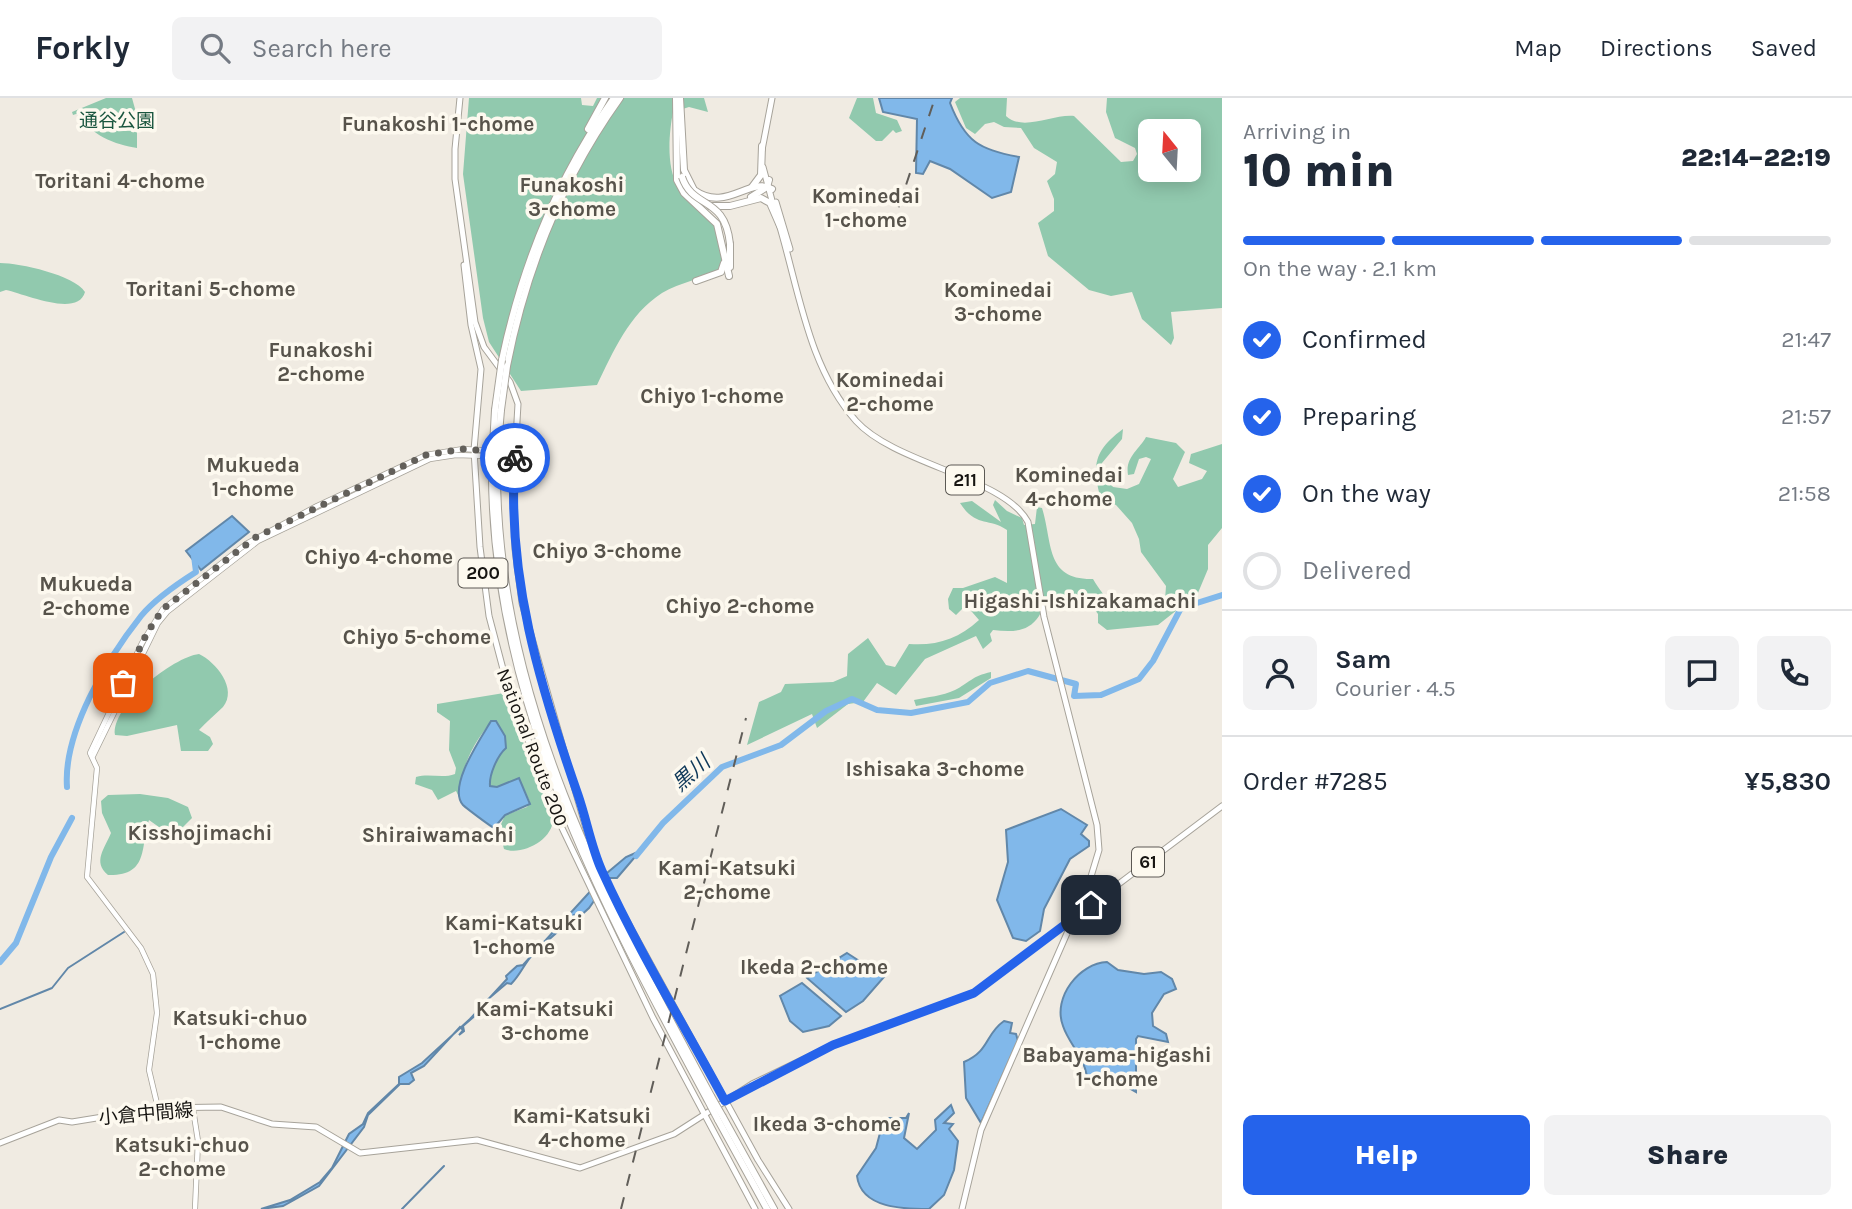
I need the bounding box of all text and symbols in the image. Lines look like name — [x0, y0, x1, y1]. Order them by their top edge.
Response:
search box — [172, 17, 662, 80]
text: Forkly — [35, 29, 130, 67]
icon: search — [196, 29, 234, 67]
text: Search here — [252, 33, 392, 64]
text: Map — [1514, 34, 1562, 62]
text: Directions — [1600, 34, 1713, 62]
text: Saved — [1751, 34, 1817, 62]
park label: 通谷公園 — [79, 110, 155, 132]
district label: Funakoshi 1-chome — [342, 112, 534, 136]
text: Arriving in — [1243, 118, 1351, 145]
north arrow — [1138, 119, 1200, 182]
map controls — [1138, 119, 1201, 182]
text: 22:14–22:19 — [1681, 142, 1831, 173]
text: 10 min — [1243, 144, 1394, 198]
district label: Toritani 4-chome — [35, 169, 205, 193]
district label: Funakoshi 3-chome — [520, 173, 624, 221]
district label: Kominedai 1-chome — [812, 184, 920, 232]
text: On the way · 2.1 km — [1243, 255, 1437, 282]
district label: Toritani 5-chome — [126, 277, 296, 301]
district label: Kominedai 3-chome — [944, 278, 1052, 326]
icon: check — [1243, 321, 1281, 359]
text: Confirmed — [1302, 324, 1427, 355]
text: 21:47 — [1781, 326, 1831, 353]
district label: Funakoshi 2-chome — [269, 338, 373, 386]
district label: Kominedai 2-chome — [836, 368, 944, 416]
district label: Chiyo 1-chome — [640, 384, 784, 408]
icon: check — [1243, 398, 1281, 436]
text: Preparing — [1302, 401, 1416, 432]
text: 21:57 — [1781, 403, 1831, 430]
courier — [480, 423, 550, 493]
icon: bike — [496, 439, 534, 477]
district label: Mukueda 1-chome — [206, 453, 300, 501]
district label: Kominedai 4-chome — [1015, 463, 1123, 511]
road number: 211 — [946, 466, 984, 494]
icon: check — [1243, 475, 1281, 513]
text: On the way — [1302, 478, 1431, 509]
text: 21:58 — [1778, 480, 1831, 507]
district label: Chiyo 3-chome — [532, 539, 682, 563]
district label: Chiyo 4-chome — [305, 545, 453, 569]
text: Delivered — [1302, 555, 1412, 586]
road number: 200 — [458, 559, 508, 588]
district label: Mukueda 2-chome — [39, 572, 133, 620]
district label: Higashi-Ishizakamachi — [963, 589, 1197, 613]
district label: Chiyo 2-chome — [666, 594, 814, 618]
district label: Chiyo 5-chome — [343, 625, 491, 649]
button: person — [1243, 636, 1317, 710]
button: chat — [1665, 636, 1739, 710]
button: phone — [1757, 636, 1831, 710]
text: Sam — [1335, 644, 1391, 675]
pin — [93, 653, 153, 713]
icon: bag — [104, 664, 142, 702]
street label: National Route 200 — [492, 666, 572, 829]
text: Courier · 4.5 — [1335, 675, 1456, 702]
water label: 黒川 — [667, 749, 716, 796]
district label: Ishisaka 3-chome — [846, 757, 1024, 781]
text: Order #7285 — [1243, 766, 1388, 797]
text: ¥5,830 — [1745, 766, 1831, 797]
district label: Kisshojimachi — [128, 821, 272, 845]
district label: Shiraiwamachi — [362, 823, 514, 847]
road number: 61 — [1132, 848, 1164, 876]
district label: Kami-Katsuki 2-chome — [658, 856, 796, 904]
pin — [1061, 875, 1121, 935]
icon: home — [1072, 886, 1110, 924]
district label: Kami-Katsuki 1-chome — [445, 911, 583, 959]
district label: Ikeda 2-chome — [740, 955, 888, 979]
district label: Kami-Katsuki 3-chome — [476, 997, 614, 1045]
district label: Katsuki-chuo 1-chome — [173, 1006, 307, 1054]
district label: Babayama-higashi 1-chome — [1022, 1043, 1212, 1091]
street label: 小倉中間線 — [98, 1099, 194, 1129]
district label: Kami-Katsuki 4-chome — [513, 1104, 651, 1152]
district label: Ikeda 3-chome — [753, 1112, 901, 1136]
button: Help — [1243, 1115, 1530, 1195]
button: Share — [1544, 1115, 1831, 1195]
district label: Katsuki-chuo 2-chome — [115, 1133, 249, 1181]

